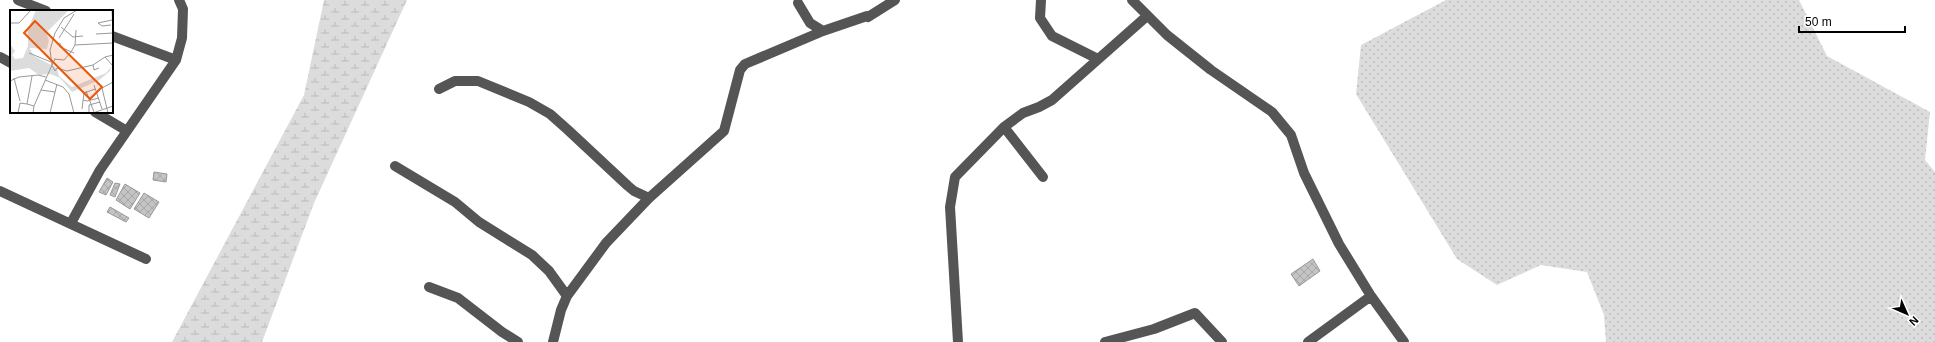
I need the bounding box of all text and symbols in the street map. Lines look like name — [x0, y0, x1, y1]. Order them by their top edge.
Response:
scale bar — [1799, 8, 1905, 34]
inset map — [10, 10, 113, 113]
text: 50 m — [1805, 15, 1832, 29]
north arrow — [1887, 294, 1927, 334]
text: N — [1907, 314, 1921, 328]

